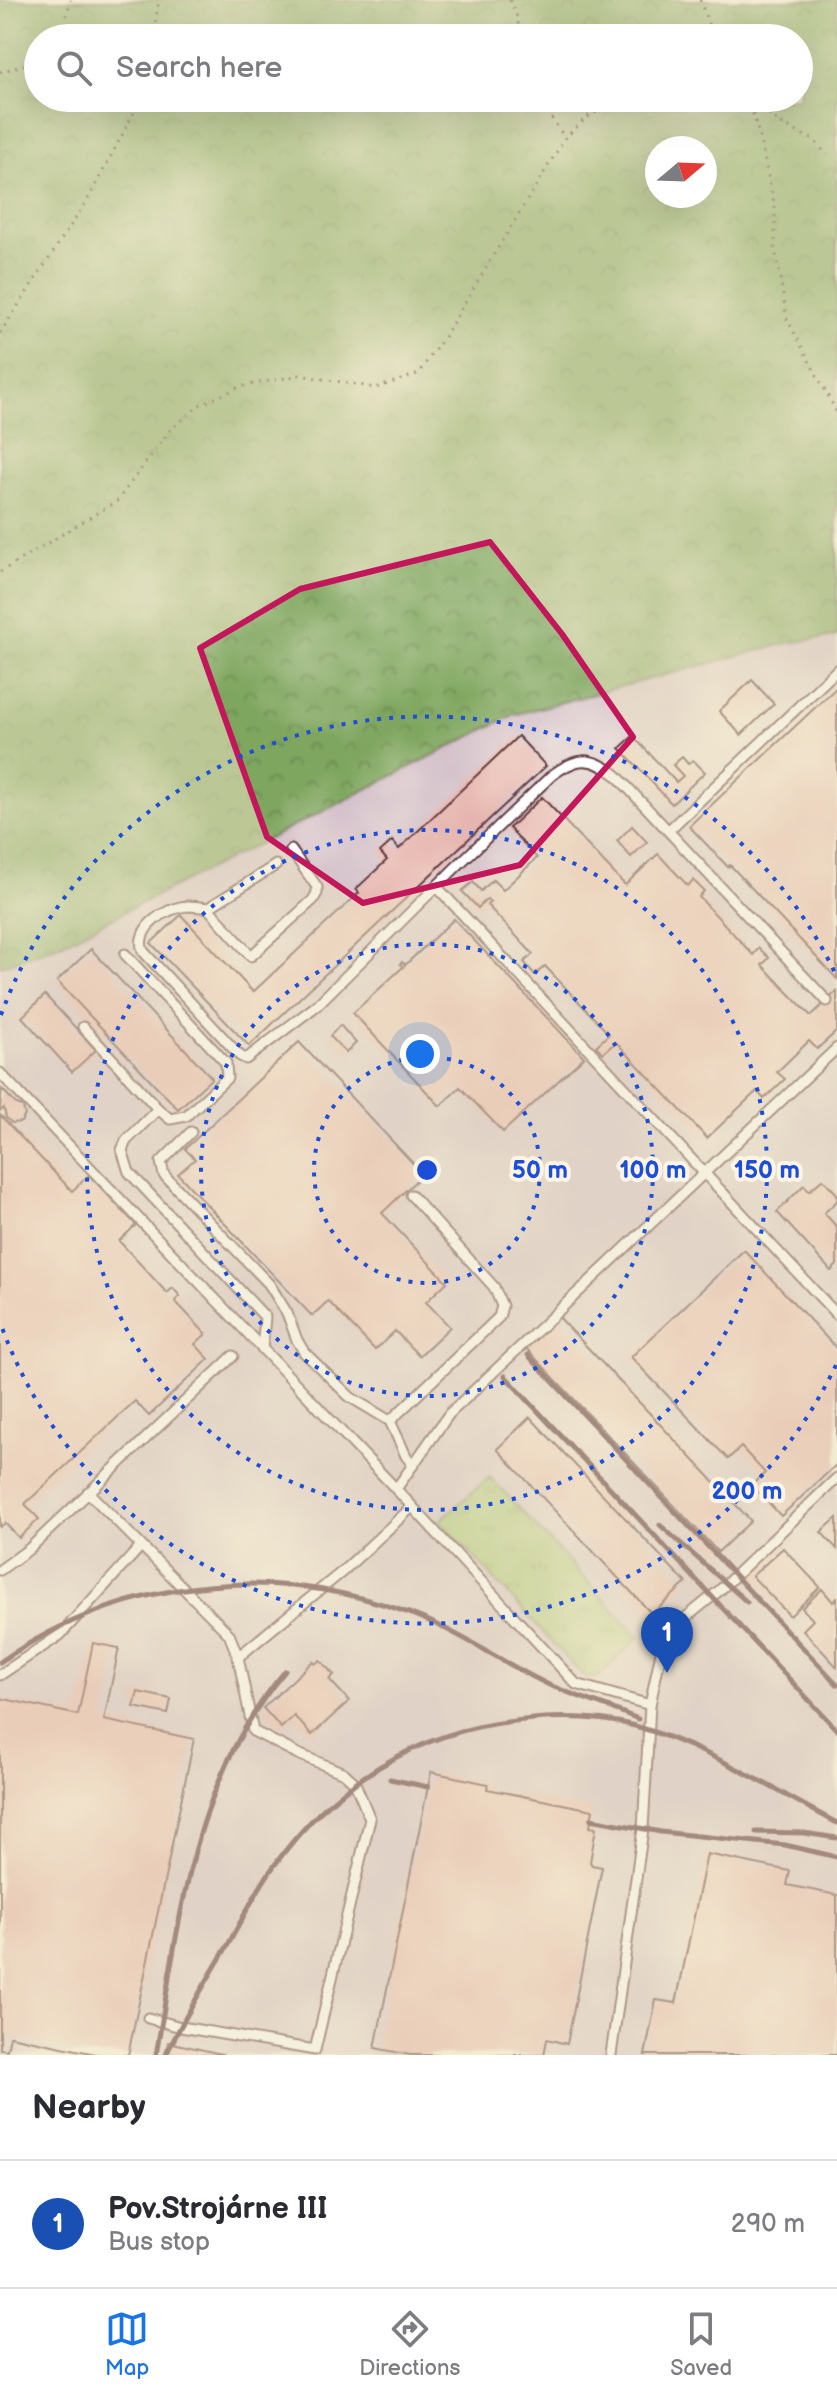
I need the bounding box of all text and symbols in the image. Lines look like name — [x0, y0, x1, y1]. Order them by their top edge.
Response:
search box — [24, 24, 813, 112]
icon: search — [52, 46, 96, 90]
text: Search here — [116, 50, 282, 86]
north arrow — [645, 136, 717, 208]
your location — [400, 1034, 440, 1074]
centre of rings — [413, 1156, 441, 1184]
text: 50 m — [512, 1156, 568, 1185]
text: 100 m — [620, 1156, 686, 1185]
text: 150 m — [734, 1156, 800, 1185]
text: 200 m — [712, 1477, 782, 1506]
pin: 1 — [641, 1607, 693, 1673]
text: Nearby — [32, 2087, 146, 2128]
text: Pov.Strojárne III — [108, 2191, 328, 2227]
text: 1 — [53, 2209, 63, 2240]
text: 290 m — [731, 2209, 805, 2240]
text: Bus stop — [108, 2227, 210, 2258]
tab: Map — [105, 2307, 149, 2382]
tab: Directions — [359, 2307, 460, 2382]
tab: Saved — [670, 2307, 732, 2382]

